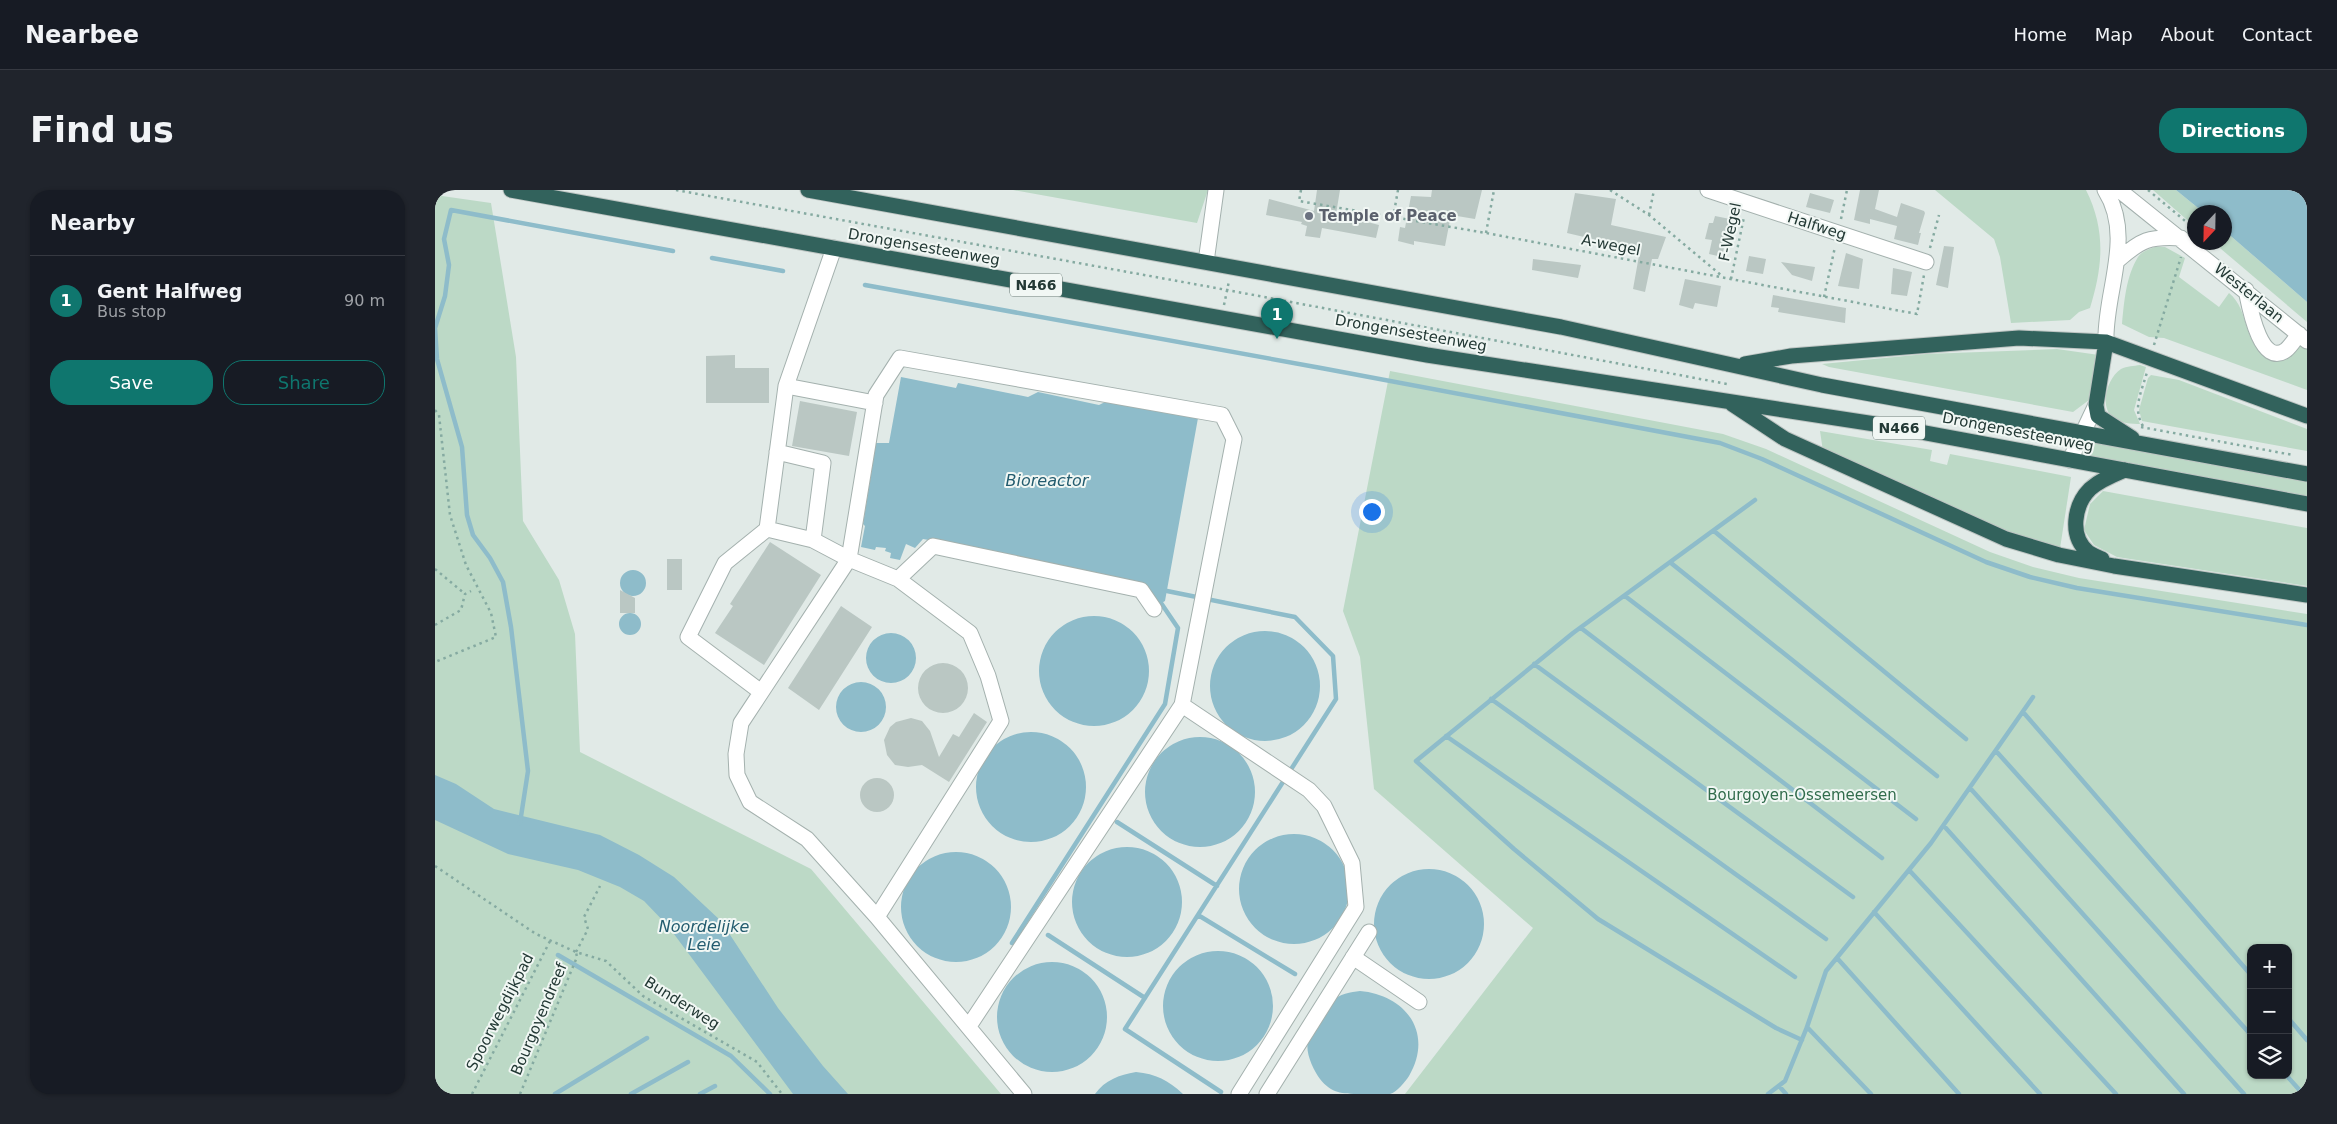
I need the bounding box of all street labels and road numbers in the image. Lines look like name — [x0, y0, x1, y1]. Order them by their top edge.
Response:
street label: F-Wegel — [1715, 201, 1745, 263]
street label: Halfweg — [1785, 208, 1849, 244]
street label: Drongensesteenweg — [847, 225, 1001, 269]
street label: A-wegel — [1580, 230, 1642, 260]
street label: Westerlaan — [2211, 259, 2287, 327]
road number: N466 — [1010, 274, 1062, 296]
street label: Drongensesteenweg — [1334, 311, 1488, 355]
street label: Drongensesteenweg — [1941, 408, 2095, 456]
road number: N466 — [1873, 417, 1925, 440]
street label: Spoorwegdijkpad — [463, 950, 537, 1074]
street label: Bourgoyendreef — [507, 959, 571, 1078]
street label: Bunderweg — [641, 973, 723, 1033]

